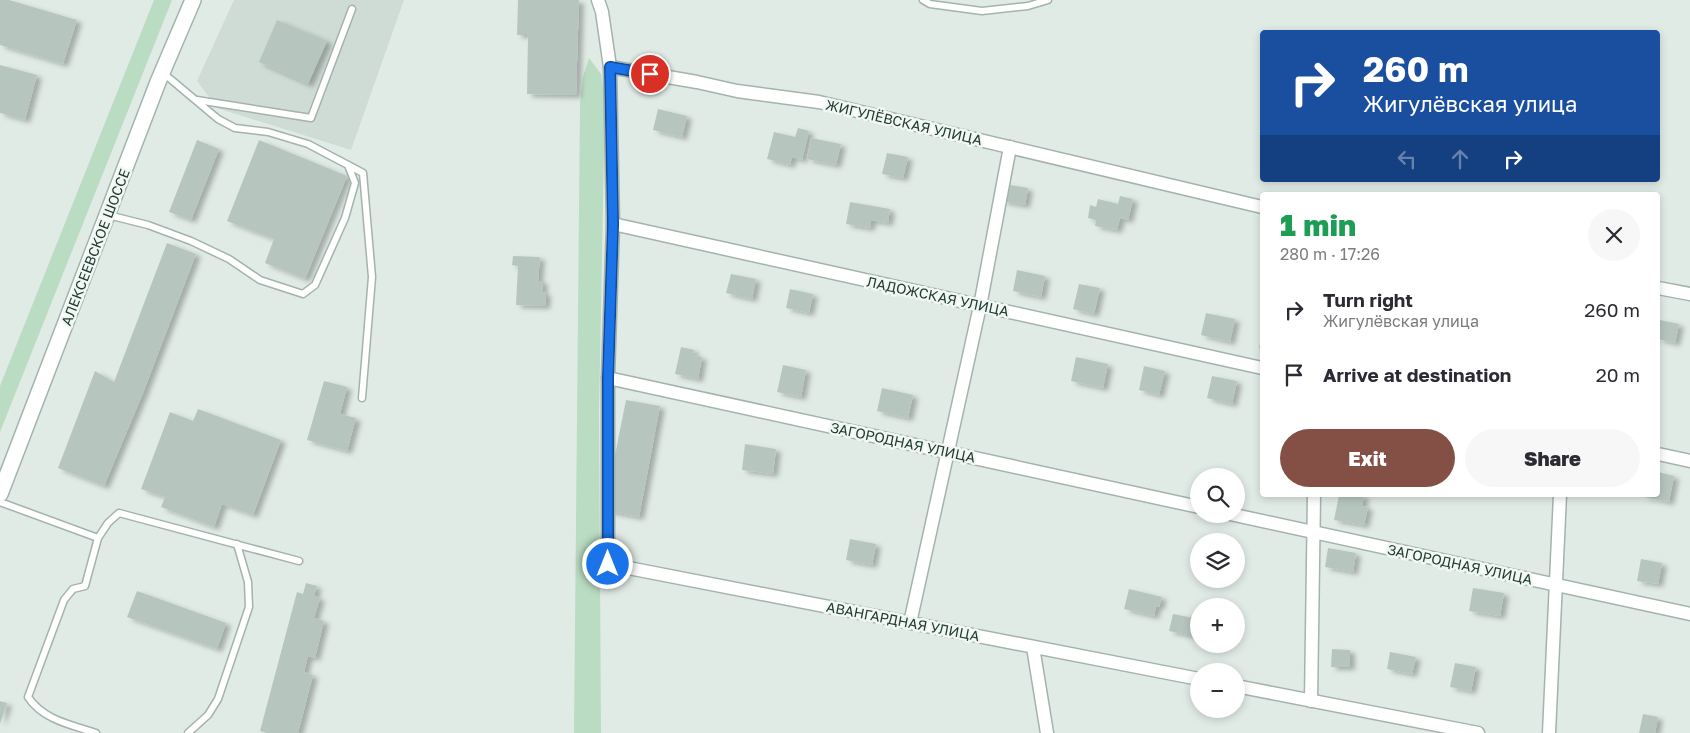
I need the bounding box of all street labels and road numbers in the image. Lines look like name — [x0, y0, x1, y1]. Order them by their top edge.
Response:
street label: ЖИГУЛЁВСКАЯ УЛИЦА — [824, 96, 985, 148]
street label: АЛЕКСЕЕВСКОЕ ШОССЕ — [57, 166, 133, 328]
street label: ЛАДОЖСКАЯ УЛИЦА — [865, 273, 1011, 320]
street label: ЗАГОРОДНАЯ УЛИЦА — [829, 418, 978, 466]
street label: ЗАГОРОДНАЯ УЛИЦА — [1386, 540, 1535, 588]
street label: АВАНГАРДНАЯ УЛИЦА — [825, 598, 982, 644]

